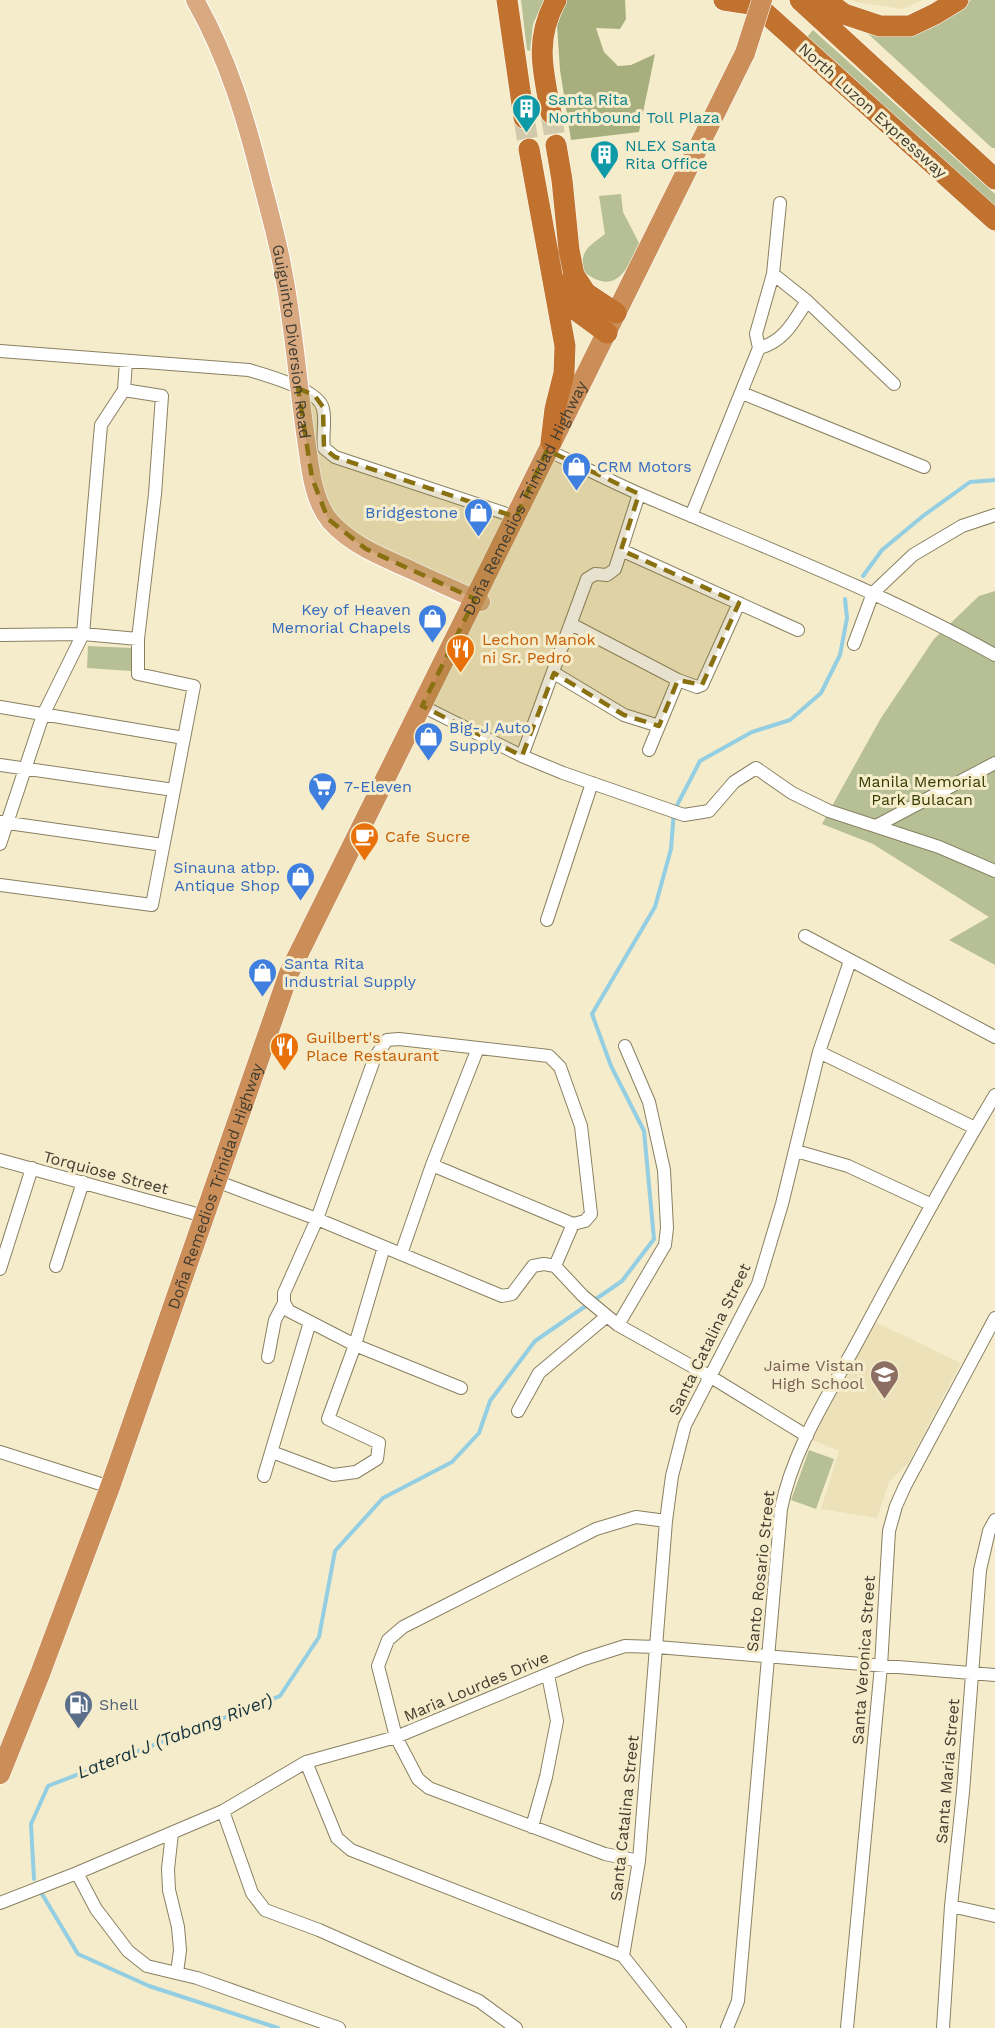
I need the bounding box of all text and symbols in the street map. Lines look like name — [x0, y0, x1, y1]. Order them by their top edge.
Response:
street label: North Luzon Expressway — [795, 39, 951, 182]
place label: Santa Rita Northbound Toll Plaza — [548, 90, 720, 127]
building icon: Santa Rita Northbound Toll Plaza — [511, 92, 543, 134]
place label: NLEX Santa Rita Office — [625, 136, 716, 173]
building icon: NLEX Santa Rita Office — [588, 138, 620, 180]
street label: Guiguinto Diversion Road — [268, 242, 315, 440]
street label: Doña Remedios Trinidad Highway — [459, 377, 591, 618]
shop icon: CRM Motors — [560, 450, 592, 492]
place label: CRM Motors — [597, 457, 692, 476]
shop icon: Bridgestone — [463, 496, 495, 538]
place label: Bridgestone — [365, 503, 458, 522]
place label: Key of Heaven Memorial Chapels — [271, 600, 411, 637]
shop icon: Key of Heaven Memorial Chapels — [416, 602, 448, 644]
place label: Lechon Manok ni Sr. Pedro — [482, 630, 596, 667]
restaurant icon: Lechon Manok ni Sr. Pedro — [445, 632, 477, 674]
place label: Big-J Auto Supply — [449, 718, 531, 755]
shop icon: Big-J Auto Supply — [412, 720, 444, 762]
supermarket icon: 7-Eleven — [307, 770, 339, 812]
park label: Manila Memorial Park Bulacan — [858, 772, 986, 809]
place label: 7-Eleven — [344, 777, 412, 796]
cafe icon: Cafe Sucre — [348, 820, 380, 862]
place label: Cafe Sucre — [385, 827, 470, 846]
place label: Sinauna atbp. Antique Shop — [173, 858, 280, 895]
shop icon: Sinauna atbp. Antique Shop — [285, 860, 317, 902]
place label: Santa Rita Industrial Supply — [284, 954, 417, 991]
shop icon: Santa Rita Industrial Supply — [247, 956, 279, 998]
place label: Guilbert's Place Restaurant — [306, 1028, 439, 1065]
restaurant icon: Guilbert's Place Restaurant — [269, 1030, 301, 1072]
street label: Doña Remedios Trinidad Highway — [164, 1060, 267, 1312]
street label: Torquiose Street — [41, 1147, 171, 1198]
street label: Santa Catalina Street — [664, 1260, 755, 1418]
place label: Jaime Vistan High School — [764, 1356, 864, 1393]
school or university icon: Jaime Vistan High School — [869, 1358, 901, 1400]
street label: Santo Rosario Street — [743, 1489, 778, 1653]
street label: Santa Veronica Street — [848, 1575, 879, 1745]
street label: Maria Lourdes Drive — [401, 1647, 552, 1726]
fuel station icon: Shell — [62, 1688, 94, 1730]
water label: Lateral J (Tabang River) — [74, 1689, 275, 1782]
place label: Shell — [99, 1695, 138, 1714]
street label: Santa Maria Street — [932, 1697, 963, 1844]
street label: Santa Catalina Street — [606, 1734, 643, 1902]

